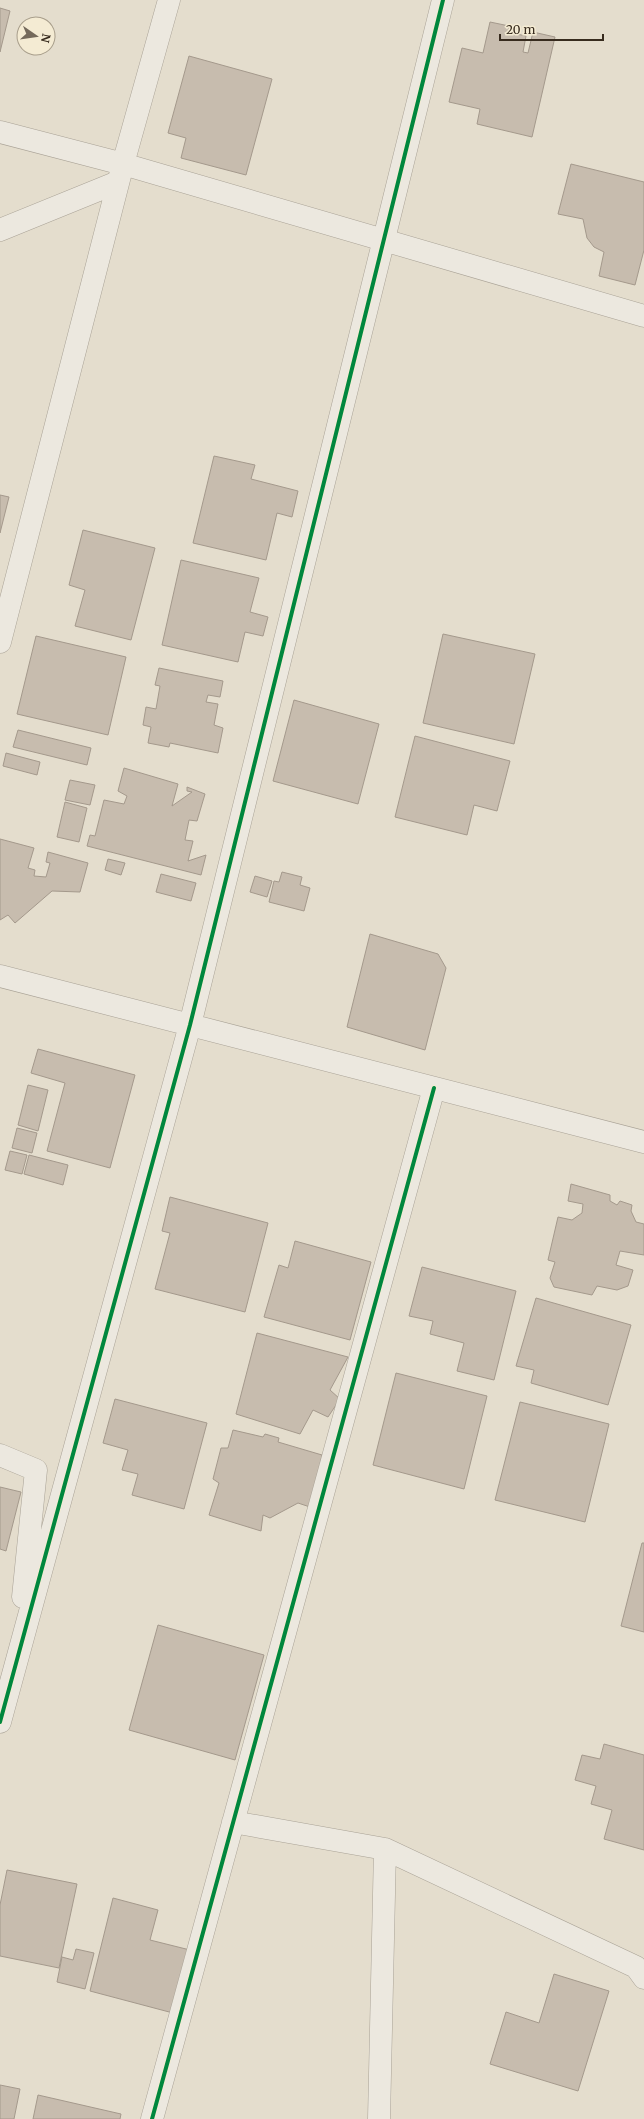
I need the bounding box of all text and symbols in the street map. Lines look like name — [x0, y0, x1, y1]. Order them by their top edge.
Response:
north arrow — [16, 16, 56, 56]
scale bar — [500, 16, 603, 42]
text: 20 m — [506, 22, 535, 37]
text: N — [38, 32, 54, 44]

